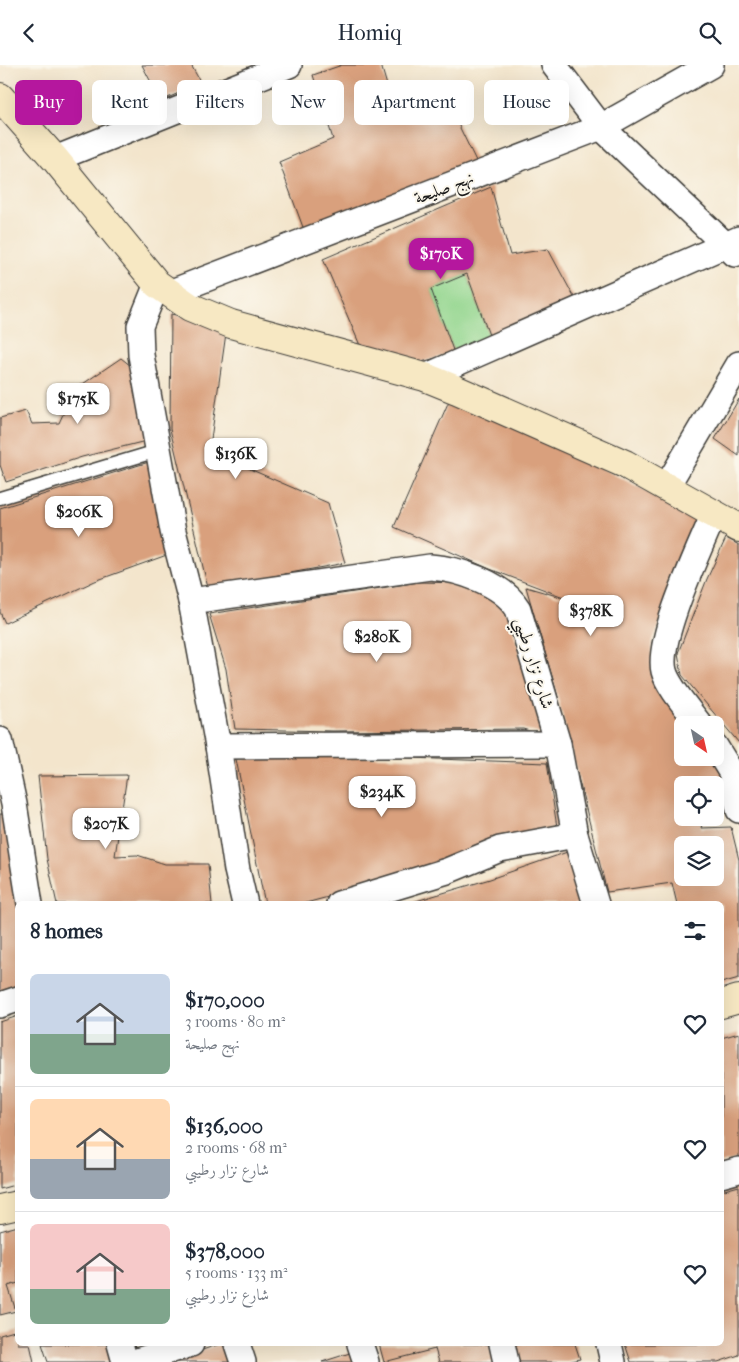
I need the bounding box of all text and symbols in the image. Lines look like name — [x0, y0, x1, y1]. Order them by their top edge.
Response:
icon: back — [15, 19, 43, 47]
icon: search — [696, 19, 724, 47]
text: Homiq — [337, 20, 402, 46]
chip: Buy — [15, 80, 82, 125]
chip: Rent — [92, 80, 167, 125]
chip: Filters — [177, 80, 262, 125]
chip: New — [272, 80, 344, 125]
chip: Apartment — [354, 80, 474, 125]
chip: House — [484, 80, 569, 125]
street label: نهج صليحة — [411, 167, 478, 214]
pin: $170K — [406, 237, 476, 280]
text: $170K — [420, 244, 462, 263]
pin: $175K — [43, 383, 113, 425]
text: $175K — [58, 389, 98, 408]
pin: $136K — [201, 437, 271, 480]
text: $136K — [215, 444, 257, 463]
pin: $206K — [44, 495, 114, 538]
text: $206K — [56, 502, 102, 521]
pin: $378K — [556, 595, 626, 637]
text: $378K — [570, 601, 612, 620]
street label: شارع نزار رطيبي — [504, 615, 558, 713]
pin: $280K — [342, 621, 412, 663]
text: $280K — [354, 627, 400, 646]
north arrow — [674, 716, 724, 766]
map controls — [674, 716, 724, 886]
pin: $234K — [347, 775, 417, 818]
button: locate — [674, 776, 724, 826]
text: $234K — [360, 782, 404, 801]
pin: $207K — [71, 807, 141, 850]
text: $207K — [83, 814, 129, 833]
button: layers — [674, 836, 724, 886]
icon: filters — [681, 917, 709, 945]
text: 8 homes — [30, 919, 103, 943]
text: $170,000 — [185, 988, 265, 1012]
icon: home — [70, 994, 130, 1054]
icon: heart — [681, 1010, 709, 1038]
text: 3 rooms · 80 m² — [185, 1012, 285, 1031]
text: نهج صليحة — [185, 1034, 240, 1053]
text: $136,000 — [185, 1114, 263, 1138]
icon: home — [70, 1119, 130, 1179]
icon: heart — [681, 1135, 709, 1163]
text: 2 rooms · 68 m² — [185, 1138, 287, 1157]
text: شارع نزار رطيبي — [185, 1160, 269, 1179]
text: $378,000 — [185, 1239, 265, 1263]
icon: home — [70, 1244, 130, 1304]
icon: heart — [681, 1260, 709, 1288]
text: 5 rooms · 133 m² — [185, 1263, 288, 1282]
text: شارع نزار رطيبي — [185, 1285, 269, 1304]

